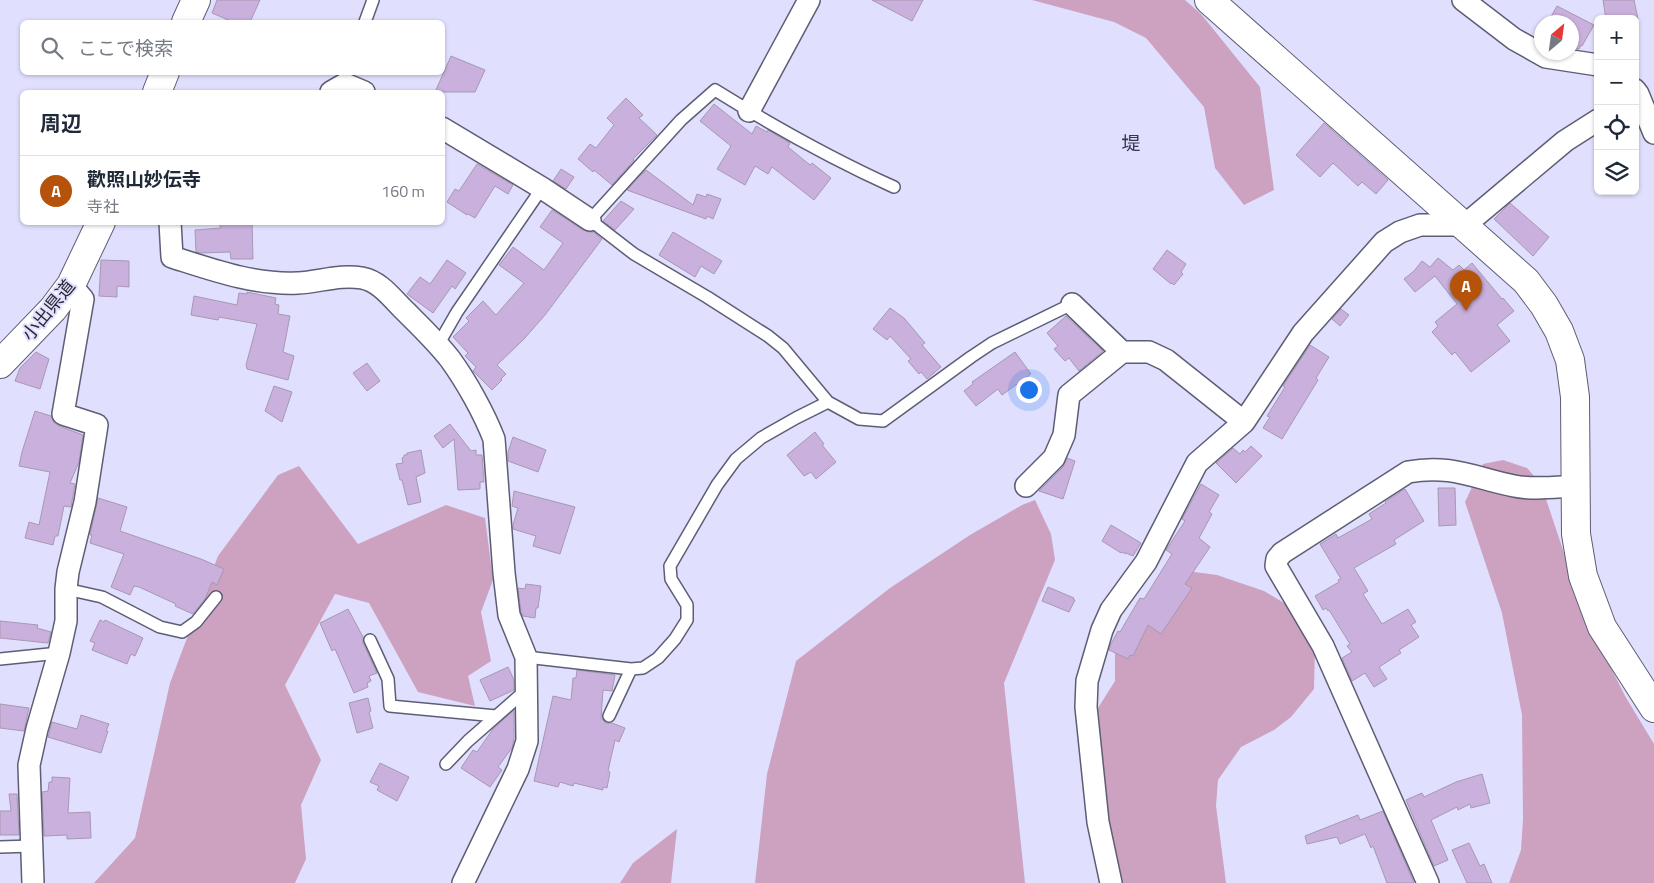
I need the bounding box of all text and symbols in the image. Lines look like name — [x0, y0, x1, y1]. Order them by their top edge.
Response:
north arrow — [1534, 15, 1579, 60]
map controls — [1594, 15, 1639, 195]
button: + — [1594, 15, 1639, 60]
search box — [20, 20, 445, 75]
text: ここで検索 — [78, 33, 173, 62]
icon: search — [38, 34, 66, 62]
button: − — [1594, 60, 1639, 105]
button: locate — [1594, 105, 1639, 150]
text: 周辺 — [40, 107, 82, 139]
district label: 堤 — [1121, 128, 1141, 157]
button: layers — [1594, 150, 1639, 195]
text: 歡照山妙伝寺 — [87, 164, 201, 193]
text: A — [51, 179, 61, 203]
text: 160 m — [381, 179, 425, 203]
text: 寺社 — [87, 194, 119, 218]
pin: A — [1450, 270, 1482, 311]
street label: 小出県道 — [15, 274, 81, 346]
your location — [1016, 377, 1042, 403]

